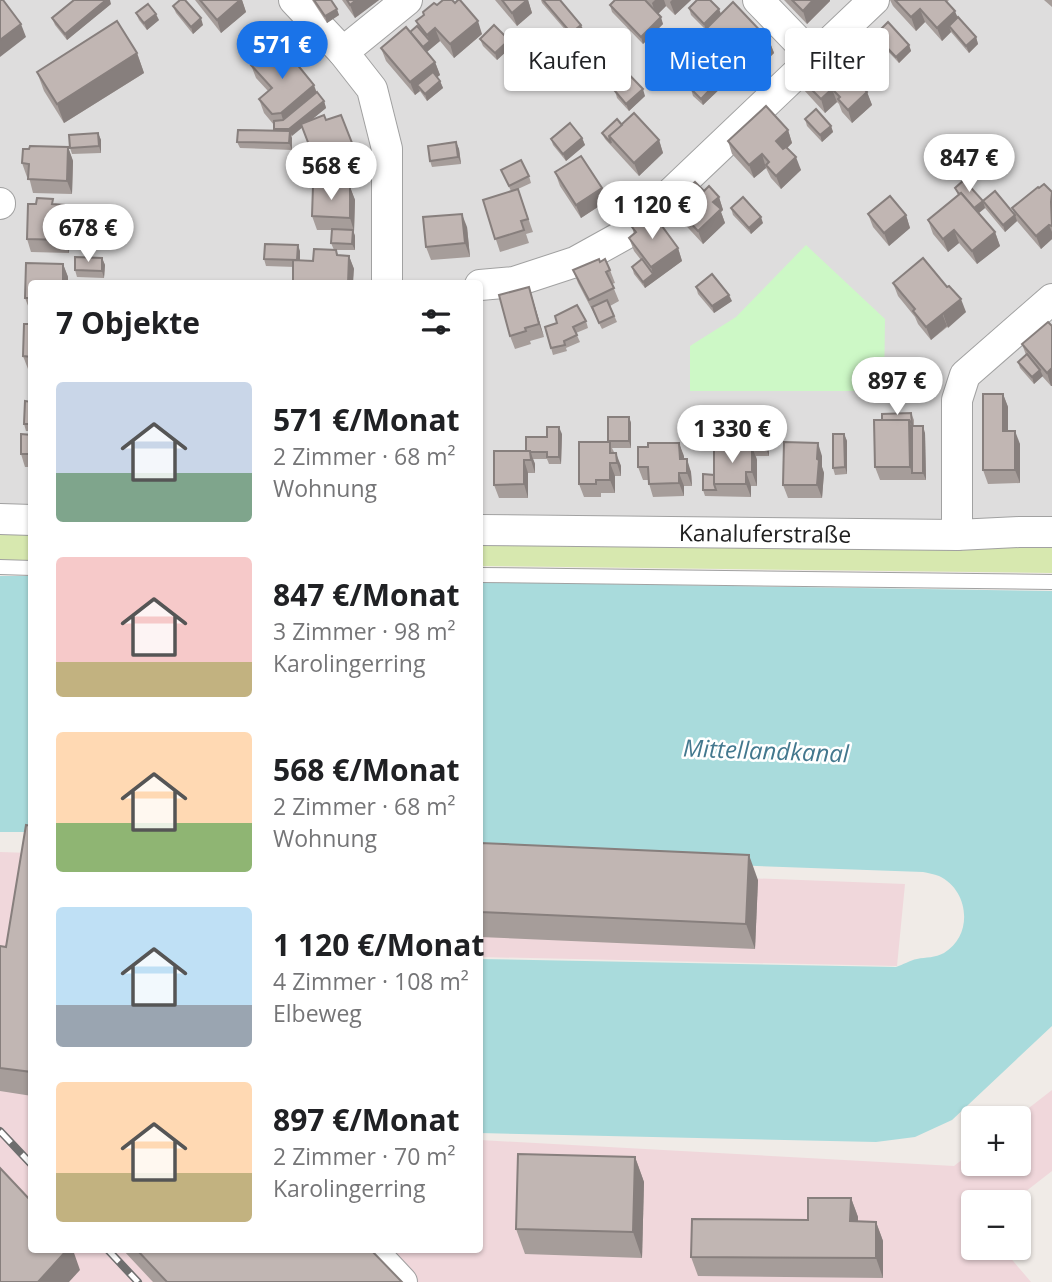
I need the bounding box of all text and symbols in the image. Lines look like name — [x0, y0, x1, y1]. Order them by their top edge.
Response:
pin: 571 € — [233, 22, 331, 81]
text: 571 € — [253, 28, 311, 60]
chip: Kaufen — [504, 28, 631, 91]
chip: Mieten — [645, 28, 771, 91]
chip: Filter — [785, 28, 889, 91]
pin: 847 € — [920, 134, 1018, 194]
text: 847 € — [940, 141, 998, 173]
pin: 568 € — [282, 142, 380, 202]
text: 568 € — [302, 149, 360, 181]
pin: 1 120 € — [587, 182, 717, 241]
text: 1 120 € — [613, 188, 691, 220]
pin: 678 € — [39, 204, 137, 264]
text: 678 € — [59, 211, 117, 243]
text: 7 Objekte — [56, 302, 200, 343]
icon: filters — [417, 303, 455, 341]
pin: 897 € — [848, 358, 946, 417]
text: 897 € — [868, 364, 926, 396]
text: 571 €/Monat — [273, 399, 460, 440]
pin: 1 330 € — [667, 406, 797, 465]
icon: home — [112, 410, 196, 494]
text: 1 330 € — [693, 412, 771, 444]
text: 2 Zimmer · 68 m² — [273, 440, 456, 472]
text: Wohnung — [273, 472, 377, 504]
street label: Kanaluferstraße — [679, 516, 851, 550]
text: 847 €/Monat — [273, 574, 460, 615]
icon: home — [112, 585, 196, 669]
text: 3 Zimmer · 98 m² — [273, 615, 456, 647]
text: Karolingerring — [273, 647, 425, 679]
water label: Mittellandkanal — [682, 731, 850, 769]
text: 568 €/Monat — [273, 749, 460, 790]
icon: home — [112, 760, 196, 844]
text: 2 Zimmer · 68 m² — [273, 790, 456, 822]
text: Wohnung — [273, 822, 377, 854]
text: 1 120 €/Monat — [273, 924, 484, 965]
icon: home — [112, 935, 196, 1019]
text: 4 Zimmer · 108 m² — [273, 965, 469, 997]
text: Elbeweg — [273, 997, 362, 1029]
text: 897 €/Monat — [273, 1099, 460, 1140]
map controls — [961, 1106, 1031, 1260]
button: + — [961, 1106, 1031, 1176]
icon: home — [112, 1110, 196, 1194]
text: 2 Zimmer · 70 m² — [273, 1140, 456, 1172]
text: Karolingerring — [273, 1172, 425, 1204]
button: − — [961, 1190, 1031, 1260]

